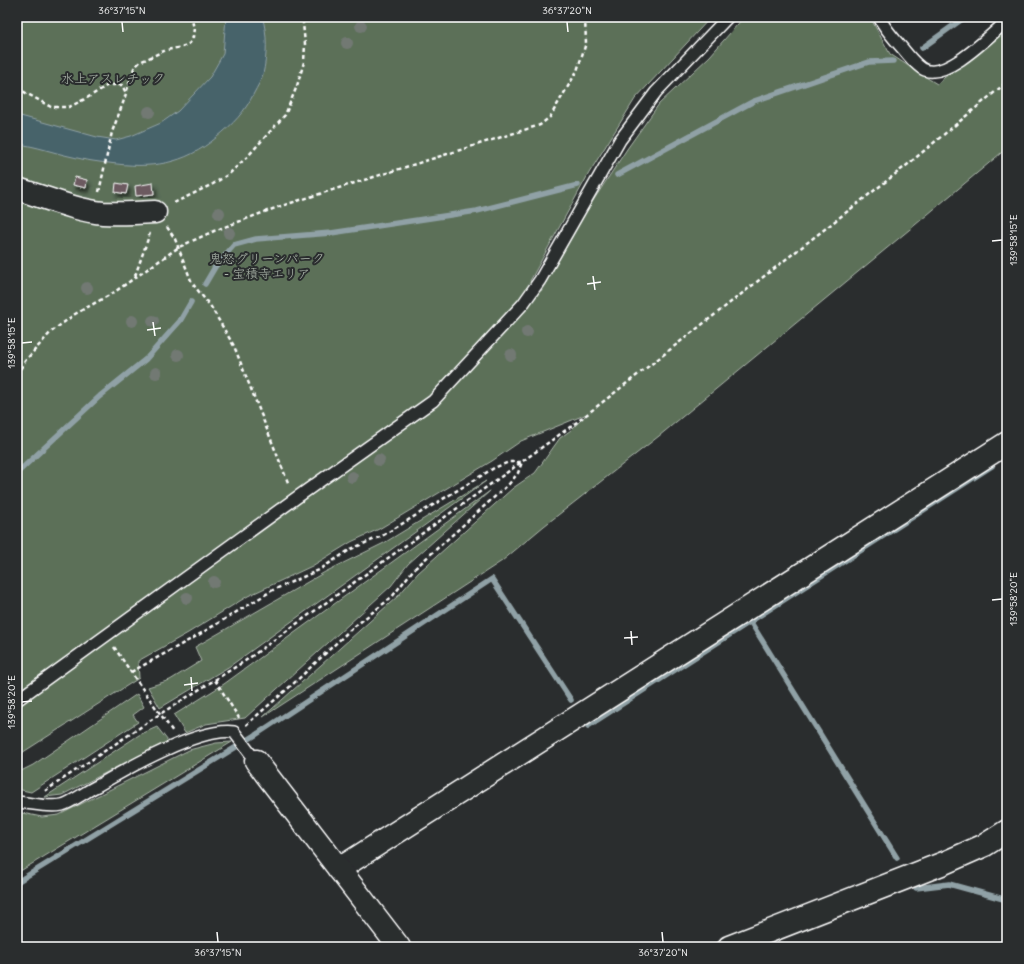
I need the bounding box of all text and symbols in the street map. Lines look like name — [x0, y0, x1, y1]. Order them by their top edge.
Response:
text: 36°37'15"N — [98, 4, 146, 17]
text: 36°37'20"N — [542, 4, 592, 17]
park label: 水上アスレチック — [61, 70, 165, 87]
text: 139°58'15"E — [1007, 214, 1020, 266]
park label: 鬼怒グリーンパーク - 宝積寺エリア — [209, 250, 325, 282]
text: 139°58'15"E — [5, 317, 18, 369]
text: 139°58'20"E — [1007, 572, 1020, 626]
text: 139°58'20"E — [5, 675, 18, 729]
text: 36°37'15"N — [194, 946, 242, 959]
text: 36°37'20"N — [638, 946, 688, 959]

